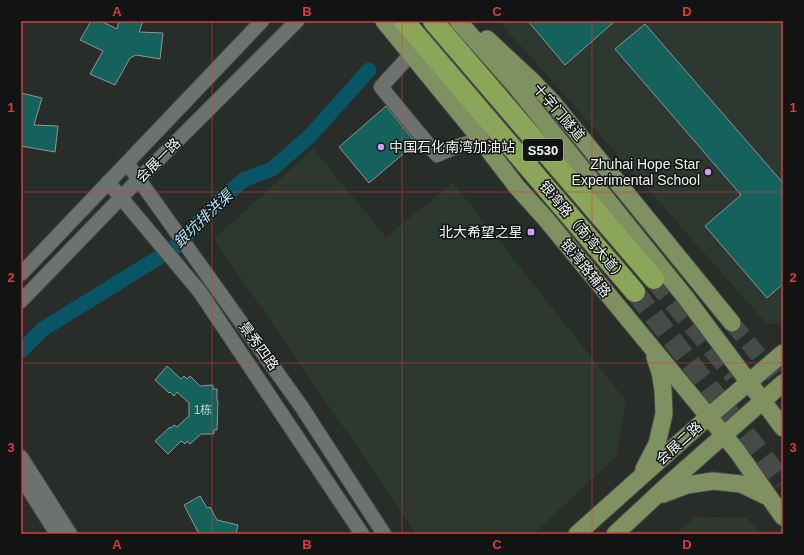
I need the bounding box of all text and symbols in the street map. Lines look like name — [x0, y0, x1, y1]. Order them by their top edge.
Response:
text: A — [112, 4, 122, 19]
text: B — [302, 4, 312, 19]
text: C — [492, 4, 502, 19]
text: D — [682, 4, 692, 19]
street label: 十字门隧道 — [530, 80, 588, 144]
text: 1 — [7, 100, 15, 115]
text: 1 — [789, 100, 797, 115]
street label: 会展一路 — [133, 135, 183, 185]
place label: 中国石化南湾加油站 — [389, 139, 515, 155]
road number: S530 — [523, 139, 563, 161]
marker: 中国石化南湾加油站 — [376, 142, 386, 152]
place label: Zhuhai Hope Star Experimental School — [572, 156, 700, 188]
marker: Zhuhai Hope Star Experimental School — [703, 167, 713, 177]
street label: 银湾路（南湾大道） — [536, 178, 630, 284]
water label: 銀坑排洪渠 — [170, 185, 237, 251]
place label: 北大希望之星 — [439, 224, 523, 240]
marker: 北大希望之星 — [526, 227, 536, 237]
street label: 银湾路辅路 — [558, 236, 614, 300]
text: 2 — [7, 270, 15, 285]
text: 2 — [789, 270, 797, 285]
street label: 景秀四路 — [236, 319, 282, 373]
house number: 1栋 — [194, 403, 212, 417]
street label: 会展二路 — [653, 418, 705, 468]
text: 3 — [7, 440, 15, 455]
text: 3 — [789, 440, 797, 455]
text: A — [112, 537, 122, 552]
text: B — [302, 537, 312, 552]
text: C — [492, 537, 502, 552]
text: D — [682, 537, 692, 552]

